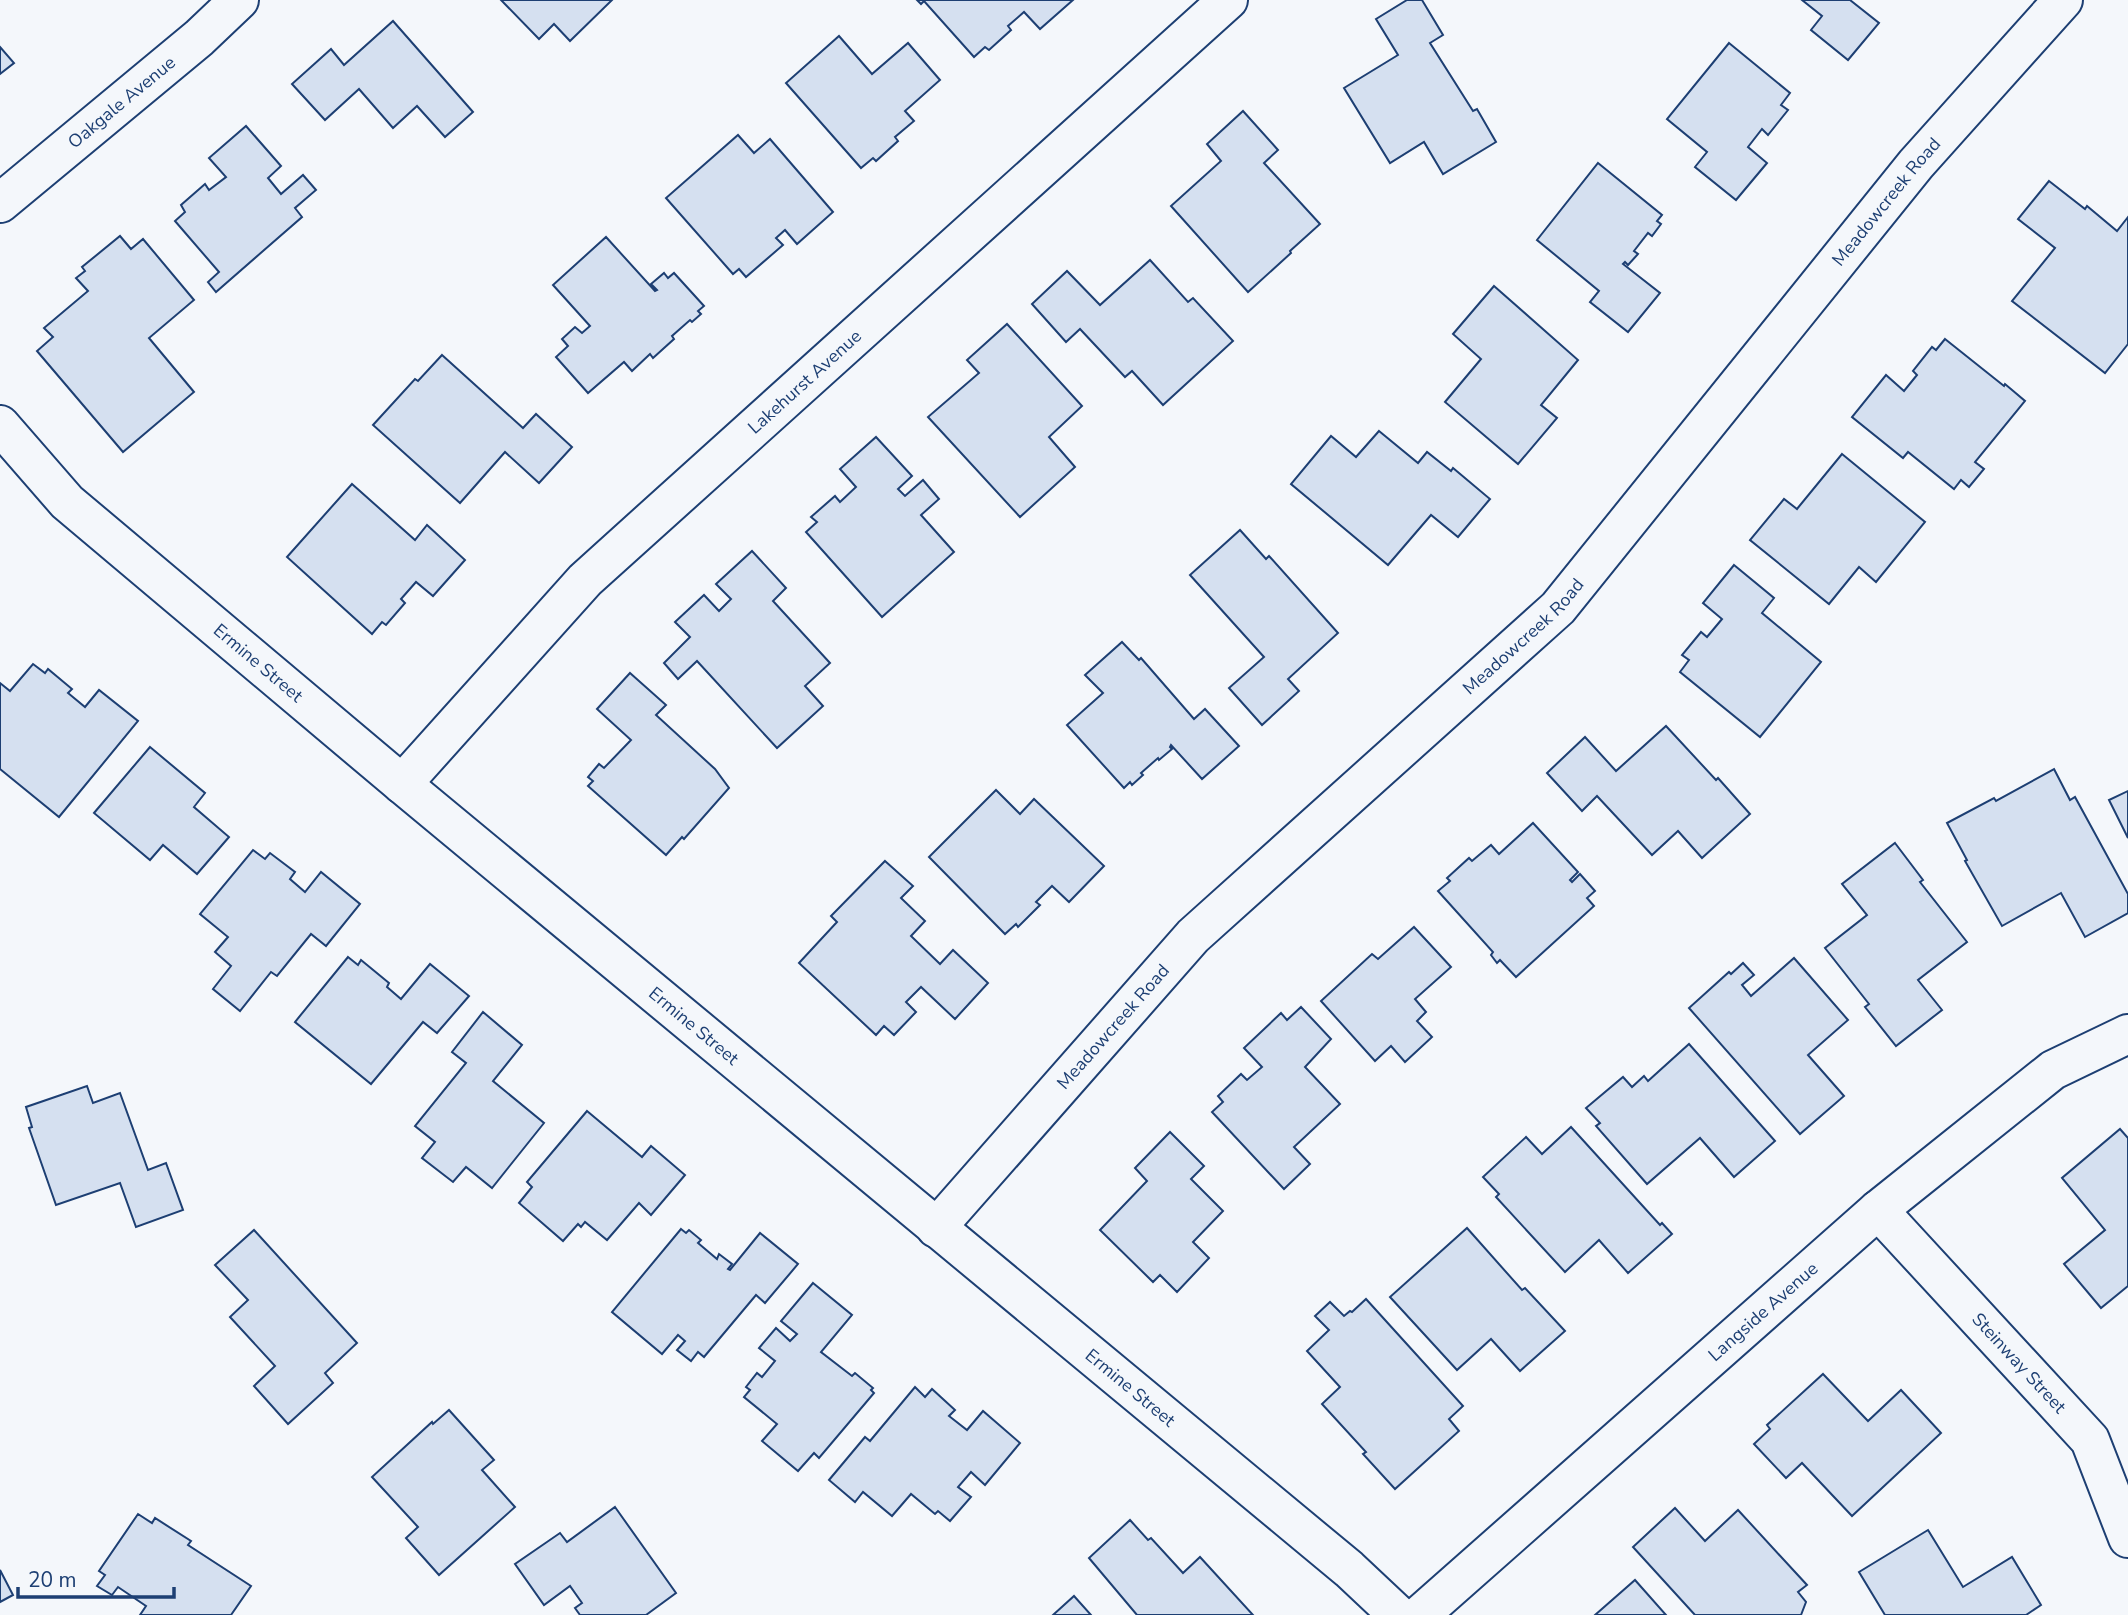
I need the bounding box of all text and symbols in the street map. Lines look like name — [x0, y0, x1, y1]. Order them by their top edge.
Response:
street label: Oakgale Avenue — [63, 50, 180, 154]
street label: Meadowcreek Road — [1826, 132, 1946, 271]
street label: Lakehurst Avenue — [743, 324, 867, 439]
street label: Meadowcreek Road — [1457, 573, 1589, 700]
street label: Ermine Street — [208, 618, 309, 708]
street label: Meadowcreek Road — [1051, 959, 1175, 1095]
street label: Ermine Street — [644, 981, 744, 1071]
street label: Langside Avenue — [1703, 1257, 1823, 1367]
street label: Steinway Street — [1967, 1308, 2072, 1419]
street label: Ermine Street — [1080, 1343, 1181, 1433]
scale bar — [18, 1556, 173, 1600]
text: 20 m — [28, 1566, 77, 1594]

